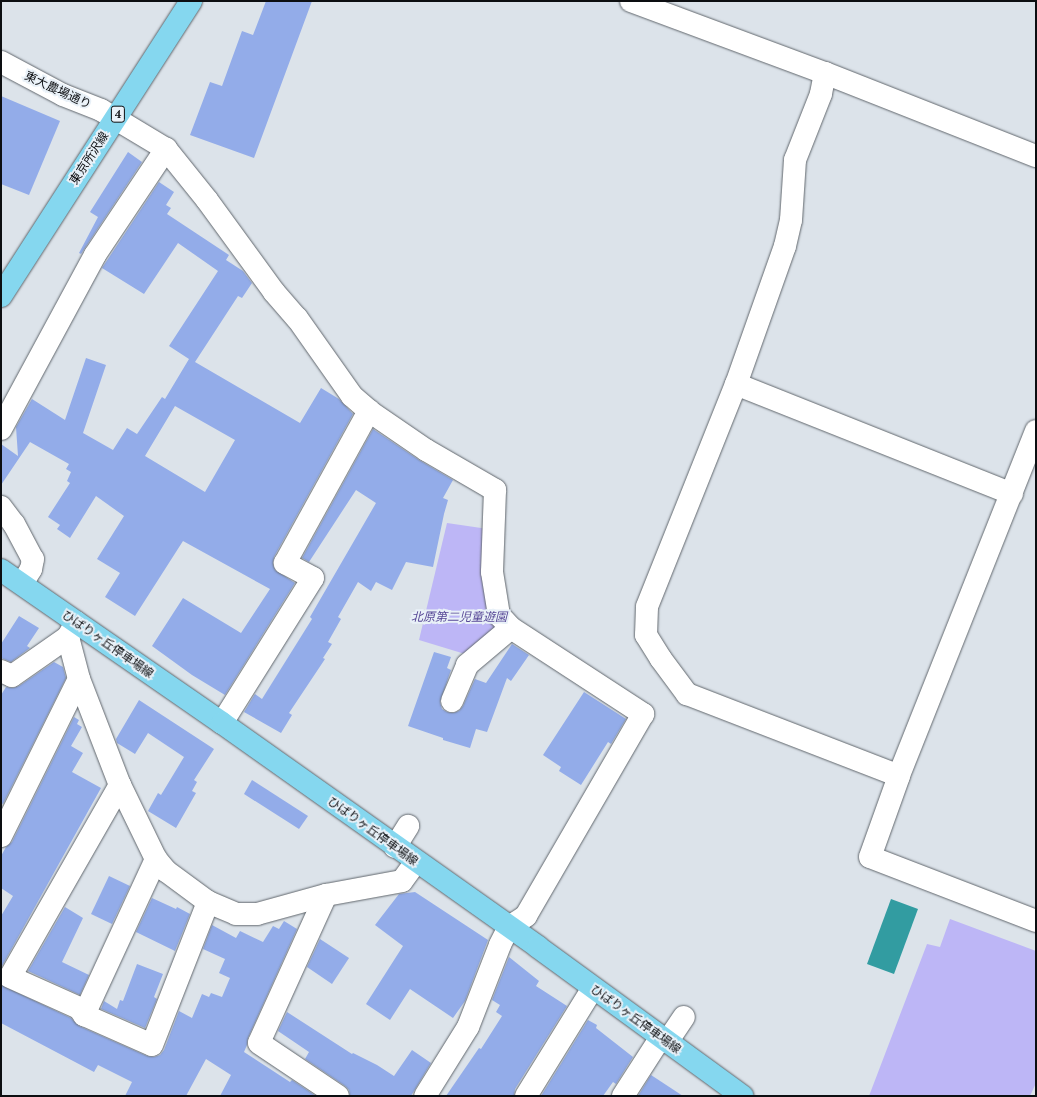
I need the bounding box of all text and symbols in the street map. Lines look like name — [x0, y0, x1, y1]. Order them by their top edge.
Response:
street label: 東大農場通り — [22, 68, 94, 112]
road number: 4 — [110, 105, 126, 123]
street label: 東京所沢線 — [67, 129, 111, 187]
street label: ひばりヶ丘停車場線 — [60, 607, 156, 681]
park label: 北原第二児童遊園 — [411, 610, 507, 624]
street label: ひばりヶ丘停車場線 — [325, 793, 421, 869]
street label: ひばりヶ丘停車場線 — [588, 981, 684, 1057]

